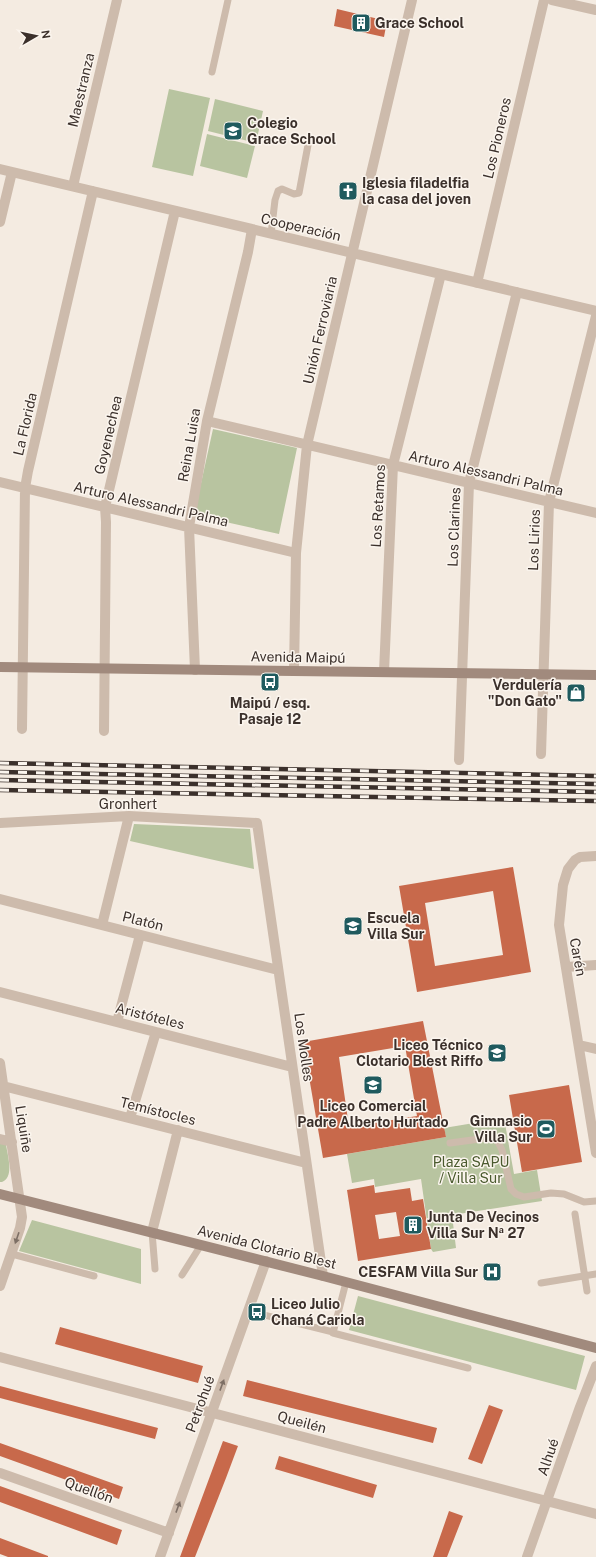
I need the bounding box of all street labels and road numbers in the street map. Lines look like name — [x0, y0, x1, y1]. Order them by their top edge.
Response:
street label: Maestranza — [65, 51, 97, 129]
street label: Los Pioneros — [480, 96, 514, 180]
street label: Cooperación — [259, 210, 343, 244]
street label: Unión Ferroviaria — [300, 274, 340, 386]
street label: La Florida — [10, 391, 40, 457]
street label: Goyenechea — [91, 394, 125, 476]
street label: Reina Luisa — [175, 407, 203, 483]
street label: Arturo Alessandri Palma — [407, 447, 565, 499]
street label: Los Retamos — [368, 464, 388, 548]
street label: Arturo Alessandri Palma — [72, 478, 230, 530]
street label: Los Clarines — [445, 487, 463, 567]
street label: Los Lirios — [525, 509, 543, 571]
street label: Avenida Maipú — [250, 648, 346, 666]
street label: Gronhert — [99, 796, 157, 812]
street label: Platón — [121, 908, 165, 934]
street label: Carén — [566, 937, 590, 977]
street label: Aristóteles — [114, 1000, 186, 1032]
street label: Los Molles — [291, 1012, 317, 1082]
street label: Temístocles — [119, 1094, 197, 1128]
street label: Liquiñe — [12, 1104, 36, 1154]
street label: Avenida Clotario Blest — [196, 1222, 338, 1272]
street label: Petrohué — [182, 1373, 218, 1435]
street label: Queilén — [276, 1408, 328, 1436]
street label: Alhué — [534, 1436, 562, 1478]
street label: Quellón — [63, 1474, 115, 1506]

